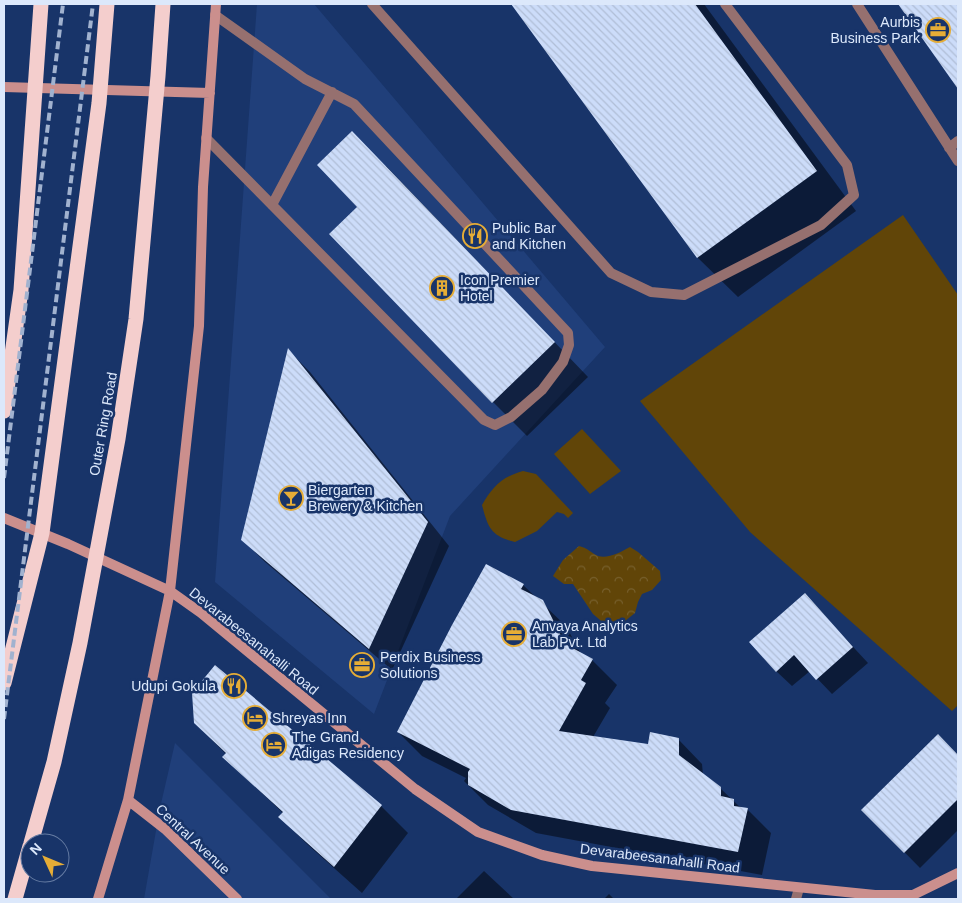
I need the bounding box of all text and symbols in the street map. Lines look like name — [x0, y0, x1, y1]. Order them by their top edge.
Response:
place label: Aurbis Business Park — [831, 14, 921, 46]
office icon: Aurbis Business Park — [925, 17, 951, 43]
place label: Public Bar and Kitchen — [492, 220, 566, 252]
restaurant icon: Public Bar and Kitchen — [462, 223, 488, 249]
place label: Icon Premier Hotel — [460, 272, 540, 304]
building icon: Icon Premier Hotel — [429, 275, 455, 301]
street label: Outer Ring Road — [86, 371, 120, 477]
place label: Biergarten Brewery & Kitchen — [308, 482, 423, 514]
bar icon: Biergarten Brewery & Kitchen — [278, 485, 304, 511]
street label: Devarabeesanahalli Road — [186, 584, 322, 698]
place label: Anvaya Analytics Lab Pvt. Ltd — [532, 618, 638, 650]
office icon: Anvaya Analytics Lab Pvt. Ltd — [501, 621, 527, 647]
place label: Perdix Business Solutions — [380, 649, 480, 681]
office icon: Perdix Business Solutions — [349, 652, 375, 678]
restaurant icon: Udupi Gokula — [221, 673, 247, 699]
place label: Udupi Gokula — [131, 678, 216, 694]
hotel icon: Shreyas Inn — [242, 705, 268, 731]
place label: Shreyas Inn — [272, 710, 347, 726]
place label: The Grand Adigas Residency — [292, 729, 404, 761]
hotel icon: The Grand Adigas Residency — [261, 732, 287, 758]
street label: Central Avenue — [153, 801, 234, 878]
north arrow — [20, 833, 70, 883]
text: N — [26, 840, 45, 858]
street label: Devarabeesanahalli Road — [579, 840, 741, 876]

